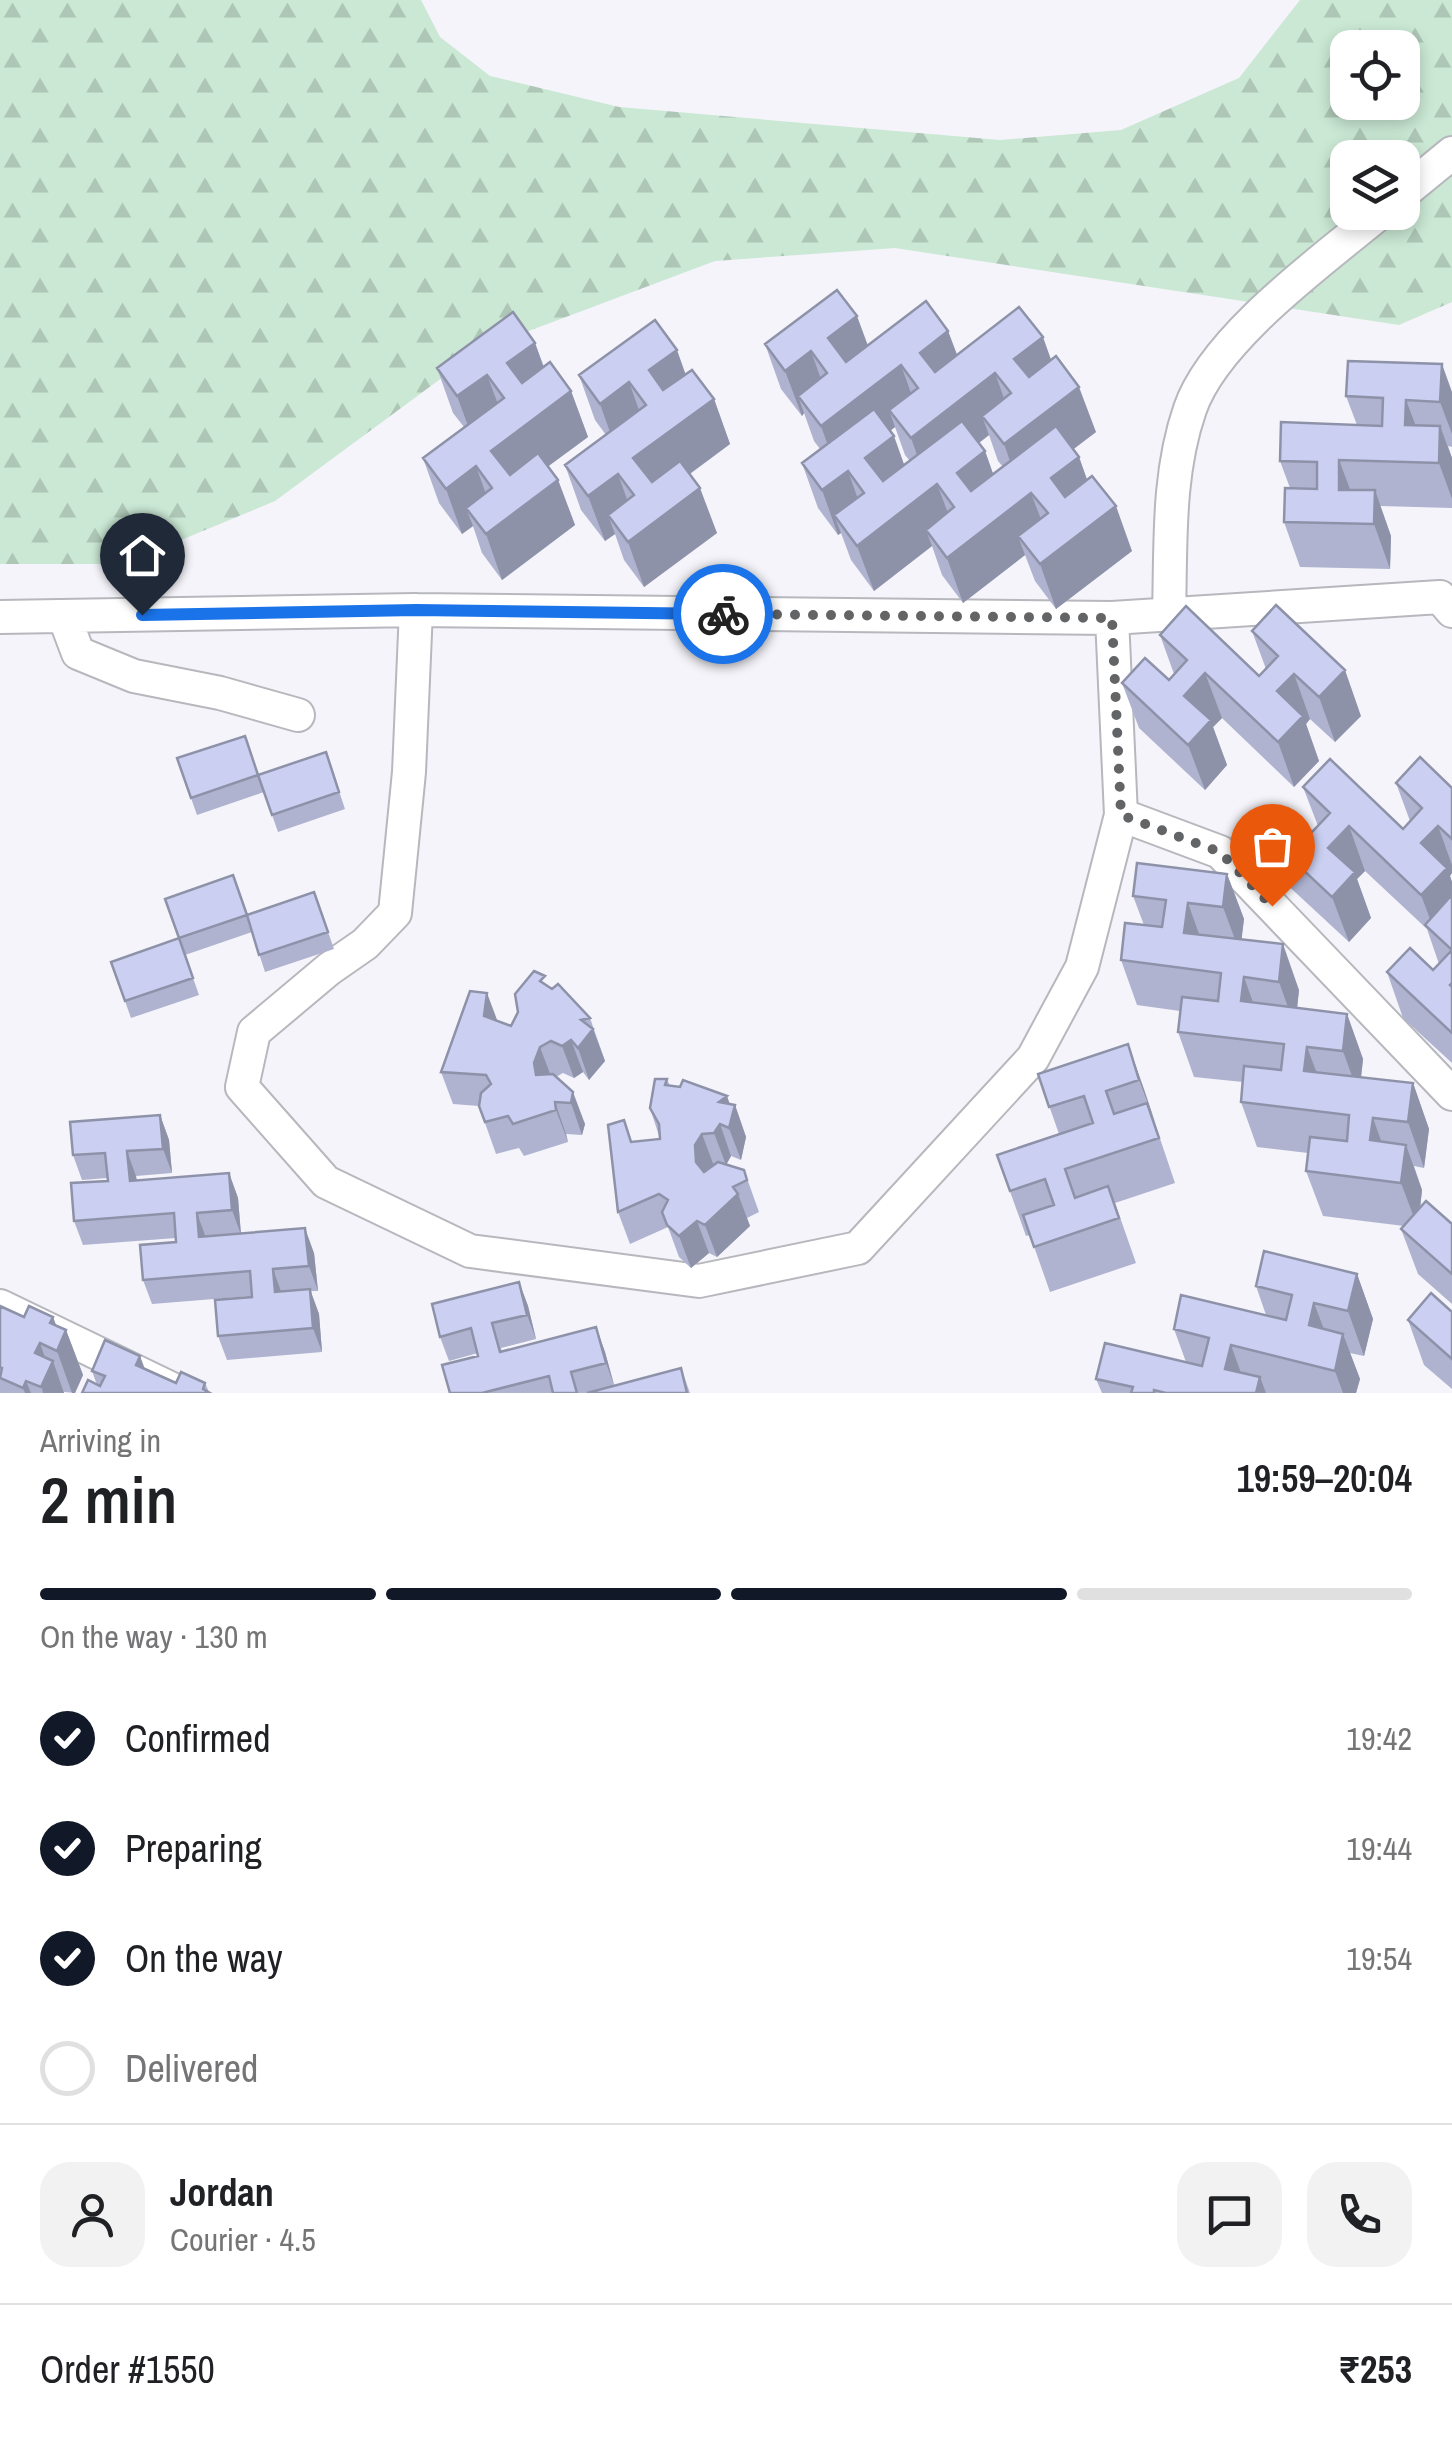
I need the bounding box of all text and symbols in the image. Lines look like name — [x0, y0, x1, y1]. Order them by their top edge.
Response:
map controls — [1330, 30, 1420, 230]
button: locate — [1330, 30, 1420, 120]
button: layers — [1330, 140, 1420, 230]
pin — [100, 513, 185, 616]
icon: home — [115, 528, 170, 583]
courier — [673, 564, 773, 664]
icon: bike — [696, 587, 751, 642]
pin — [1230, 804, 1315, 907]
icon: bag — [1245, 819, 1300, 874]
text: Arriving in — [40, 1419, 161, 1462]
text: 19:59–20:04 — [1236, 1453, 1412, 1504]
text: 2 min — [40, 1456, 177, 1543]
text: On the way · 130 m — [40, 1615, 268, 1658]
icon: check — [40, 1711, 95, 1766]
text: Confirmed — [125, 1713, 270, 1764]
text: 19:42 — [1346, 1717, 1412, 1760]
icon: check — [40, 1821, 95, 1876]
text: Preparing — [125, 1823, 262, 1874]
text: 19:44 — [1346, 1827, 1412, 1870]
icon: check — [40, 1931, 95, 1986]
text: On the way — [125, 1933, 283, 1984]
text: 19:54 — [1346, 1937, 1412, 1980]
text: Delivered — [125, 2043, 258, 2094]
button: person — [40, 2162, 145, 2267]
button: chat — [1177, 2162, 1282, 2267]
button: phone — [1307, 2162, 1412, 2267]
text: Jordan — [170, 2167, 274, 2218]
text: Courier · 4.5 — [170, 2218, 316, 2261]
text: Order #1550 — [40, 2344, 215, 2395]
text: ₹253 — [1338, 2344, 1412, 2395]

